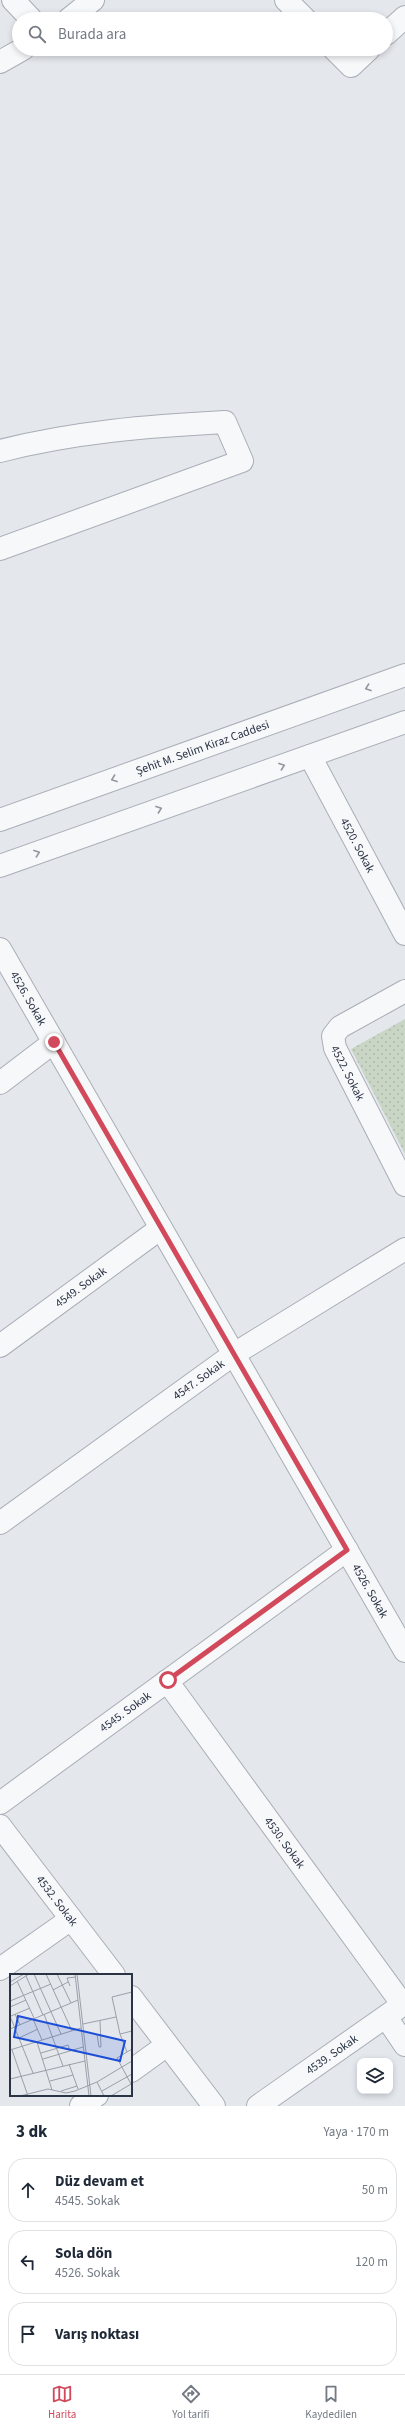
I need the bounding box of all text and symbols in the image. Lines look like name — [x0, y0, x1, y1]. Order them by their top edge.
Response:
search box — [12, 12, 393, 56]
icon: search — [26, 23, 48, 45]
text: Burada ara — [58, 24, 126, 45]
one-way arrow — [365, 683, 372, 692]
street label: Şehit M. Selim Kiraz Caddesi — [133, 716, 272, 779]
one-way arrow — [278, 762, 285, 770]
one-way arrow — [111, 775, 118, 783]
one-way arrow — [156, 806, 163, 814]
street label: 4520. Sokak — [336, 815, 379, 876]
one-way arrow — [33, 849, 40, 858]
street label: 4526. Sokak — [6, 968, 51, 1029]
route end — [45, 1033, 63, 1051]
street label: 4522. Sokak — [327, 1042, 369, 1104]
street label: 4549. Sokak — [51, 1262, 110, 1311]
street label: 4547. Sokak — [169, 1355, 228, 1404]
street label: 4526. Sokak — [348, 1561, 393, 1621]
route start — [159, 1671, 177, 1689]
street label: 4545. Sokak — [96, 1687, 155, 1736]
street label: 4530. Sokak — [260, 1813, 309, 1872]
street label: 4532. Sokak — [32, 1872, 82, 1930]
inset map — [10, 1974, 132, 2096]
street label: 4539. Sokak — [302, 2030, 361, 2079]
map controls — [357, 2058, 393, 2094]
button: layers — [357, 2058, 393, 2094]
text: 3 dk — [16, 2120, 47, 2144]
text: Yaya · 170 m — [324, 2123, 389, 2141]
text: Düz devam et — [55, 2171, 144, 2192]
icon: ahead — [17, 2179, 39, 2201]
text: 50 m — [362, 2181, 388, 2199]
text: 4545. Sokak — [55, 2192, 120, 2210]
text: Sola dön — [55, 2243, 112, 2264]
icon: left — [17, 2251, 39, 2273]
text: 120 m — [355, 2253, 388, 2271]
text: 4526. Sokak — [55, 2264, 120, 2282]
icon: arrive — [17, 2323, 39, 2345]
text: Varış noktası — [55, 2324, 139, 2345]
tab: Harita — [48, 2383, 76, 2422]
tab: Yol tarifi — [172, 2383, 209, 2422]
tab: Kaydedilen — [305, 2383, 357, 2422]

